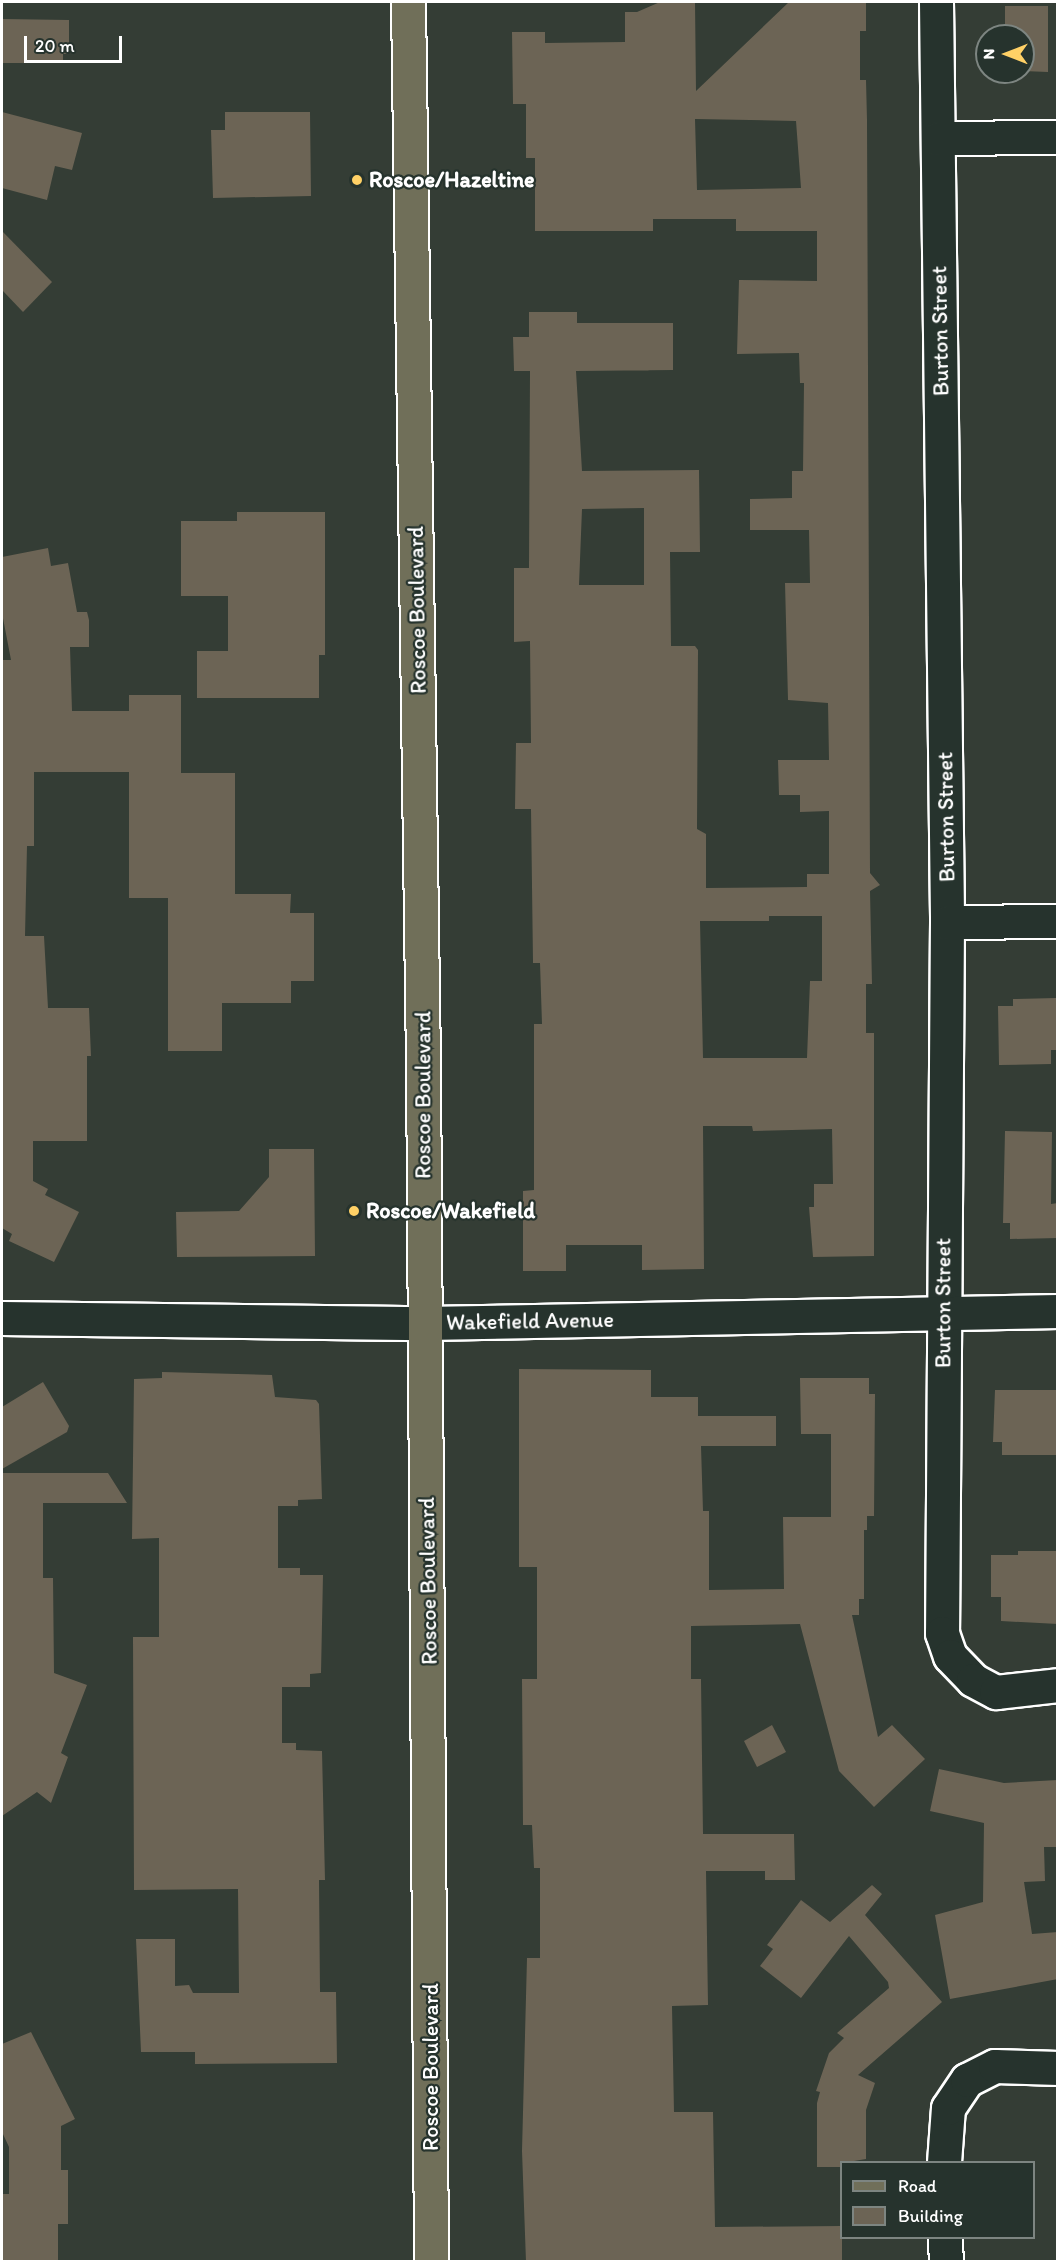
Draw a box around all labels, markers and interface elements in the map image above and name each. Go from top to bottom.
scale bar [27,24,124,62]
north arrow [975,24,1035,84]
text: 20 m [35,35,75,57]
text: N [979,49,998,59]
place label: Roscoe/Hazeltine [369,167,535,193]
marker: Roscoe/Hazeltine [350,173,364,187]
street label: Burton Street [926,266,954,396]
street label: Roscoe Boulevard [402,526,432,694]
street label: Burton Street [932,752,960,882]
street label: Roscoe Boulevard [410,1011,436,1179]
place label: Roscoe/Wakefield [366,1198,535,1224]
marker: Roscoe/Wakefield [347,1204,361,1218]
street label: Burton Street [930,1238,956,1368]
street label: Wakefield Avenue [446,1306,614,1336]
street label: Roscoe Boulevard [413,1497,443,1665]
street label: Roscoe Boulevard [418,1983,444,2151]
legend [840,2161,1035,2239]
text: Road [898,2175,937,2197]
text: Building [898,2205,963,2227]

